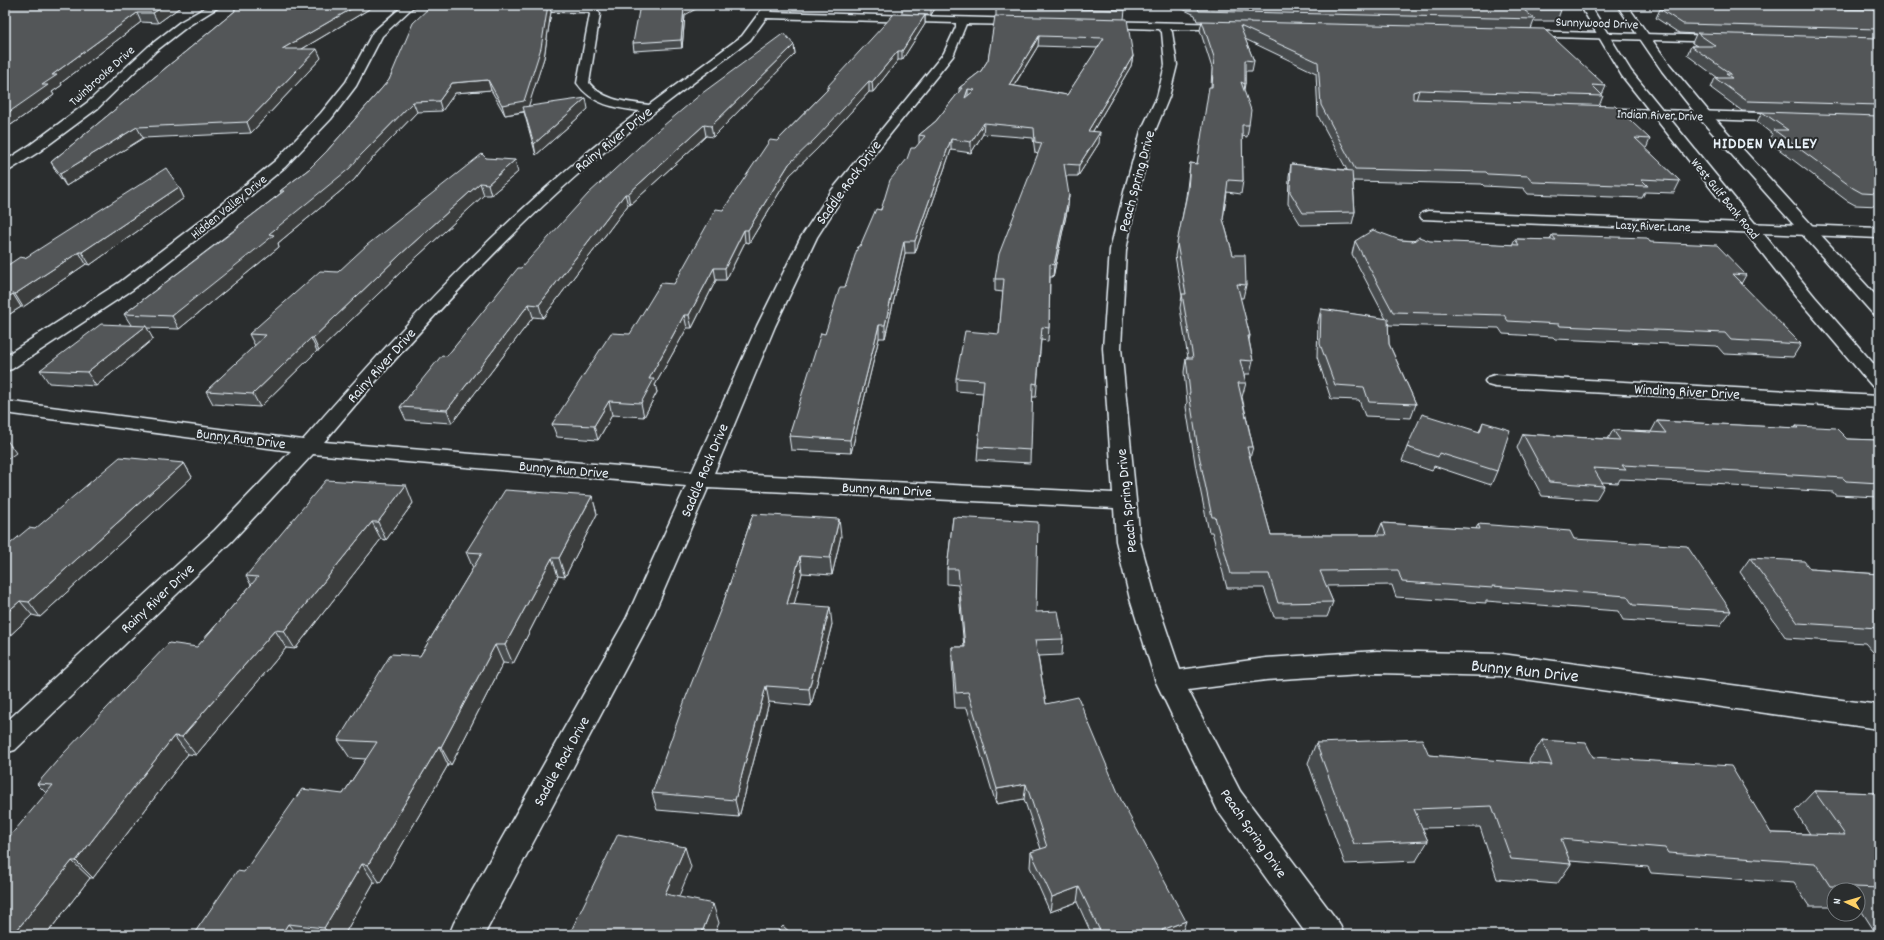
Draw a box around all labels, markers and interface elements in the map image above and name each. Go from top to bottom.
street label: Sunnywood Drive [1555,14,1639,35]
street label: Twinbrooke Drive [65,42,140,112]
street label: Rainy River Drive [571,102,658,179]
street label: Indian River Drive [1616,105,1704,128]
street label: Peach Spring Drive [1114,128,1162,235]
district label: HIDDEN VALLEY [1713,133,1817,156]
street label: Saddle Rock Drive [811,136,888,230]
street label: West Gulf Bank Road [1685,155,1763,244]
street label: Hidden Valley Drive [187,171,272,245]
street label: Lazy River Lane [1615,217,1691,238]
street label: Rainy River Drive [343,324,422,409]
street label: Winding River Drive [1633,379,1741,407]
street label: Saddle Rock Drive [676,420,736,521]
street label: Bunny Run Drive [195,424,287,456]
street label: Peach Spring Drive [1112,447,1144,554]
street label: Bunny Run Drive [518,456,610,486]
street label: Bunny Run Drive [841,478,933,504]
street label: Rainy River Drive [116,559,201,640]
street label: Bunny Run Drive [1470,654,1580,691]
street label: Saddle Rock Drive [529,713,597,811]
street label: Peach Spring Drive [1213,785,1292,884]
north arrow [1826,882,1866,922]
text: N [1830,897,1846,905]

